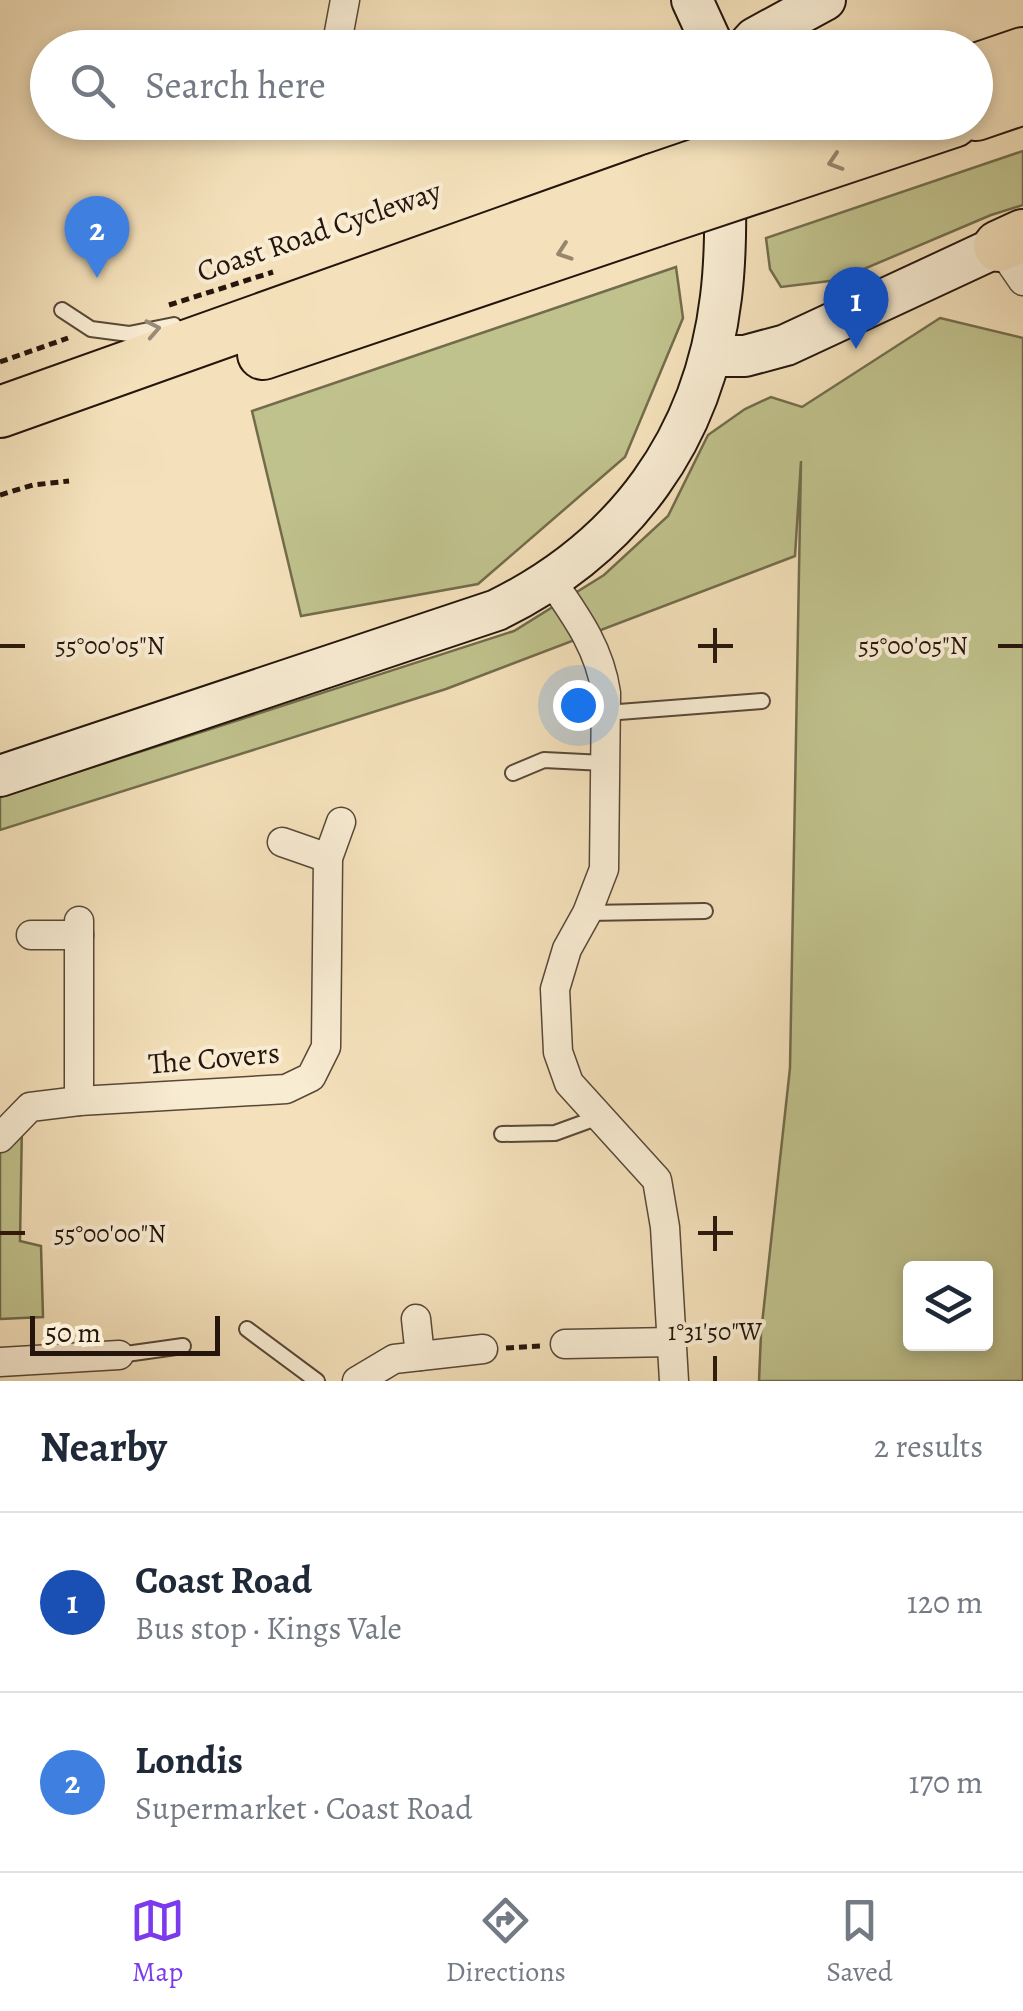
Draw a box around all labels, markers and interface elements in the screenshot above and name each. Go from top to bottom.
search box [30,30,993,140]
icon: search [65,58,120,113]
text: Search here [145,59,326,111]
one-way arrow [827,150,844,170]
street label: Coast Road Cycleway [192,170,447,292]
pin: 2 [64,196,130,278]
one-way arrow [556,240,574,261]
pin: 1 [824,266,888,349]
one-way arrow [145,319,161,340]
text: 55°00'05"N [55,629,165,663]
text: 55°00'05"N [858,629,968,663]
your location [553,680,604,731]
street label: The Covers [147,1032,281,1084]
text: 55°00'00"N [54,1217,166,1251]
map controls [903,1261,993,1351]
button: layers [903,1261,993,1351]
scale bar [30,1311,220,1356]
text: 50 m [45,1314,101,1352]
text: 1°31'50"W [668,1315,763,1349]
text: Nearby [40,1418,167,1475]
text: 2 results [874,1424,983,1468]
text: Coast Road [135,1554,312,1606]
text: 1 [67,1580,78,1624]
text: 120 m [907,1580,983,1624]
text: Bus stop · Kings Vale [135,1606,402,1650]
text: Londis [135,1734,243,1786]
text: 2 [65,1760,80,1804]
text: 170 m [909,1760,983,1804]
text: Supermarket · Coast Road [135,1786,472,1830]
tab: Map [130,1893,185,1991]
tab: Directions [446,1893,566,1991]
tab: Saved [826,1893,893,1991]

